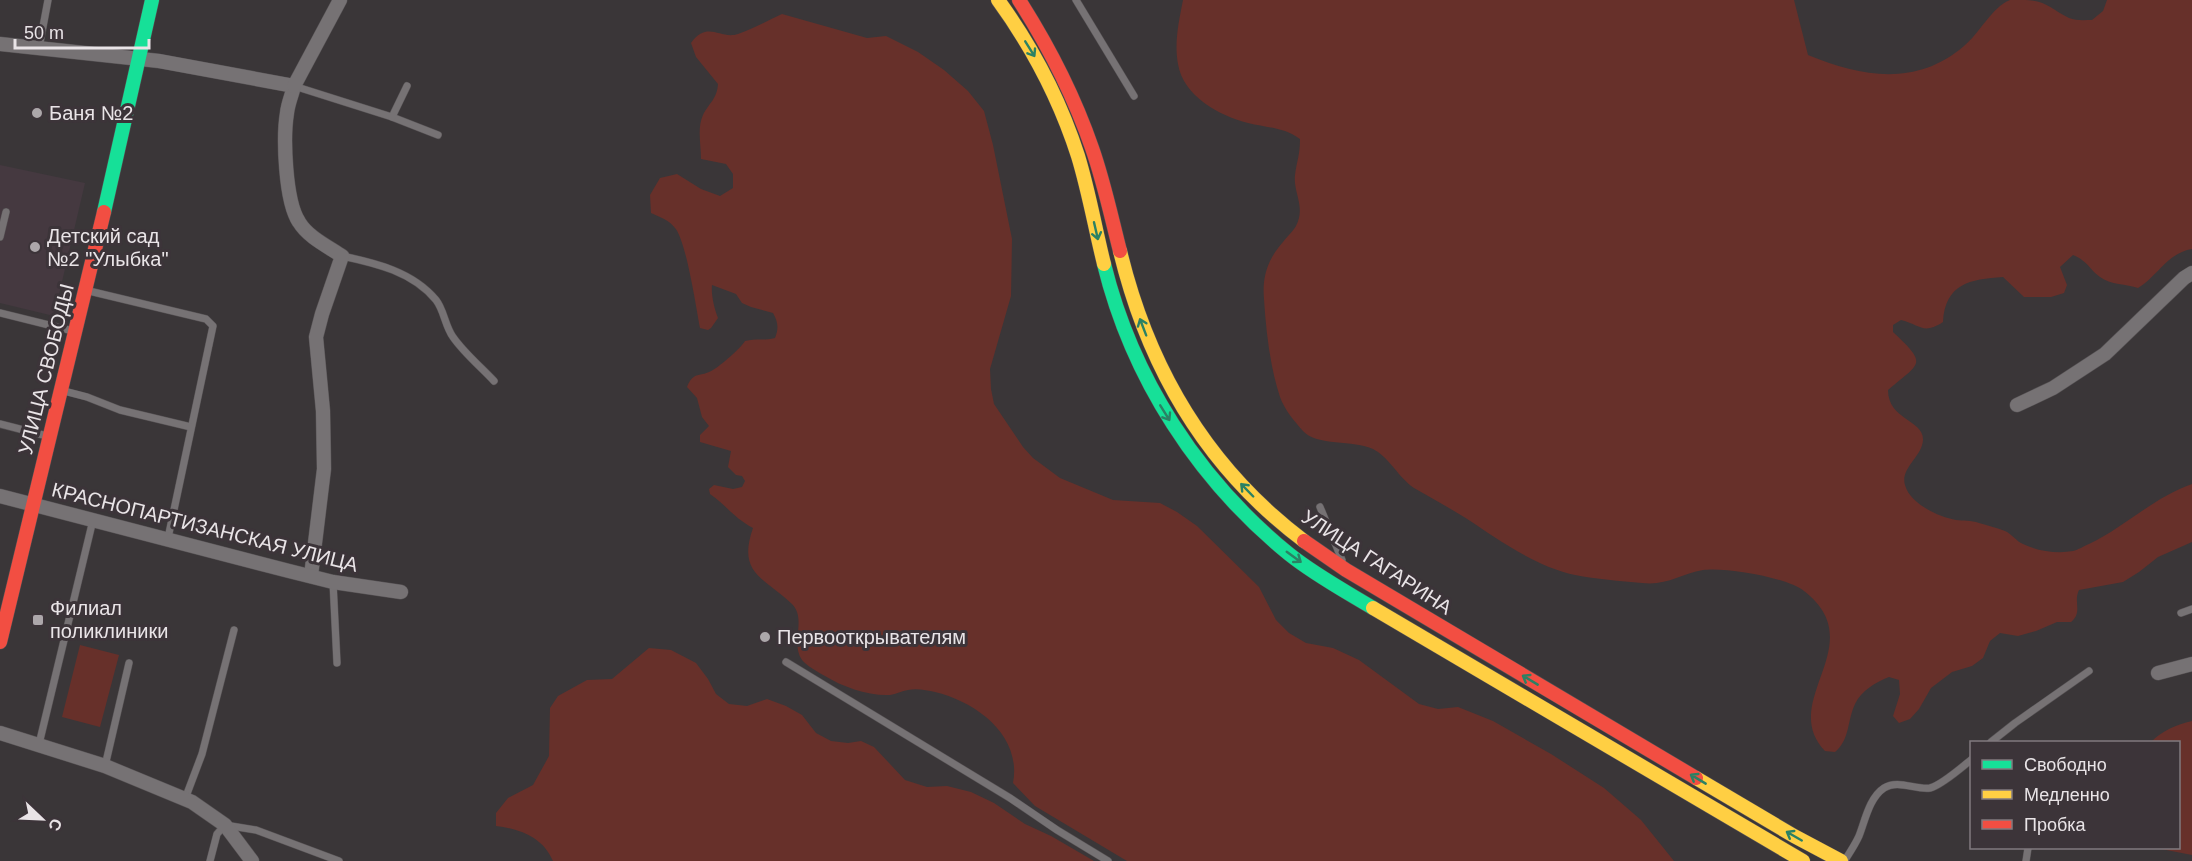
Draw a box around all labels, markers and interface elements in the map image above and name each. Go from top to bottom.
scale bar [15,12,148,50]
text: 50 m [24,23,64,43]
one-way arrow [1024,40,1036,57]
place label: Баня №2 [49,102,133,124]
marker: Баня №2 [30,106,44,120]
one-way arrow [1091,221,1102,240]
place label: Детский сад №2 "Улыбка" [47,225,169,270]
marker: Детский сад №2 "Улыбка" [28,240,42,254]
street label: УЛИЦА СВОБОДЫ [14,281,78,457]
one-way arrow [1136,318,1147,337]
one-way arrow [1158,404,1171,421]
street label: КРАСНОПАРТИЗАНСКАЯ УЛИЦА [50,478,361,576]
one-way arrow [1240,482,1255,497]
street label: УЛИЦА ГАГАРИНА [1298,505,1457,619]
one-way arrow [1285,551,1301,563]
place label: Филиал поликлиники [50,597,168,642]
marker: Филиал поликлиники [31,613,45,627]
place label: Первооткрывателям [777,626,966,648]
marker: Первооткрывателям [758,630,772,644]
one-way arrow [1522,674,1539,686]
legend [1970,741,2180,849]
text: Свободно [2024,755,2107,775]
one-way arrow [1690,773,1707,785]
text: Медленно [2024,785,2110,805]
north arrow [12,789,72,849]
text: Пробка [2024,815,2087,835]
text: С [45,816,65,834]
one-way arrow [1786,829,1803,841]

